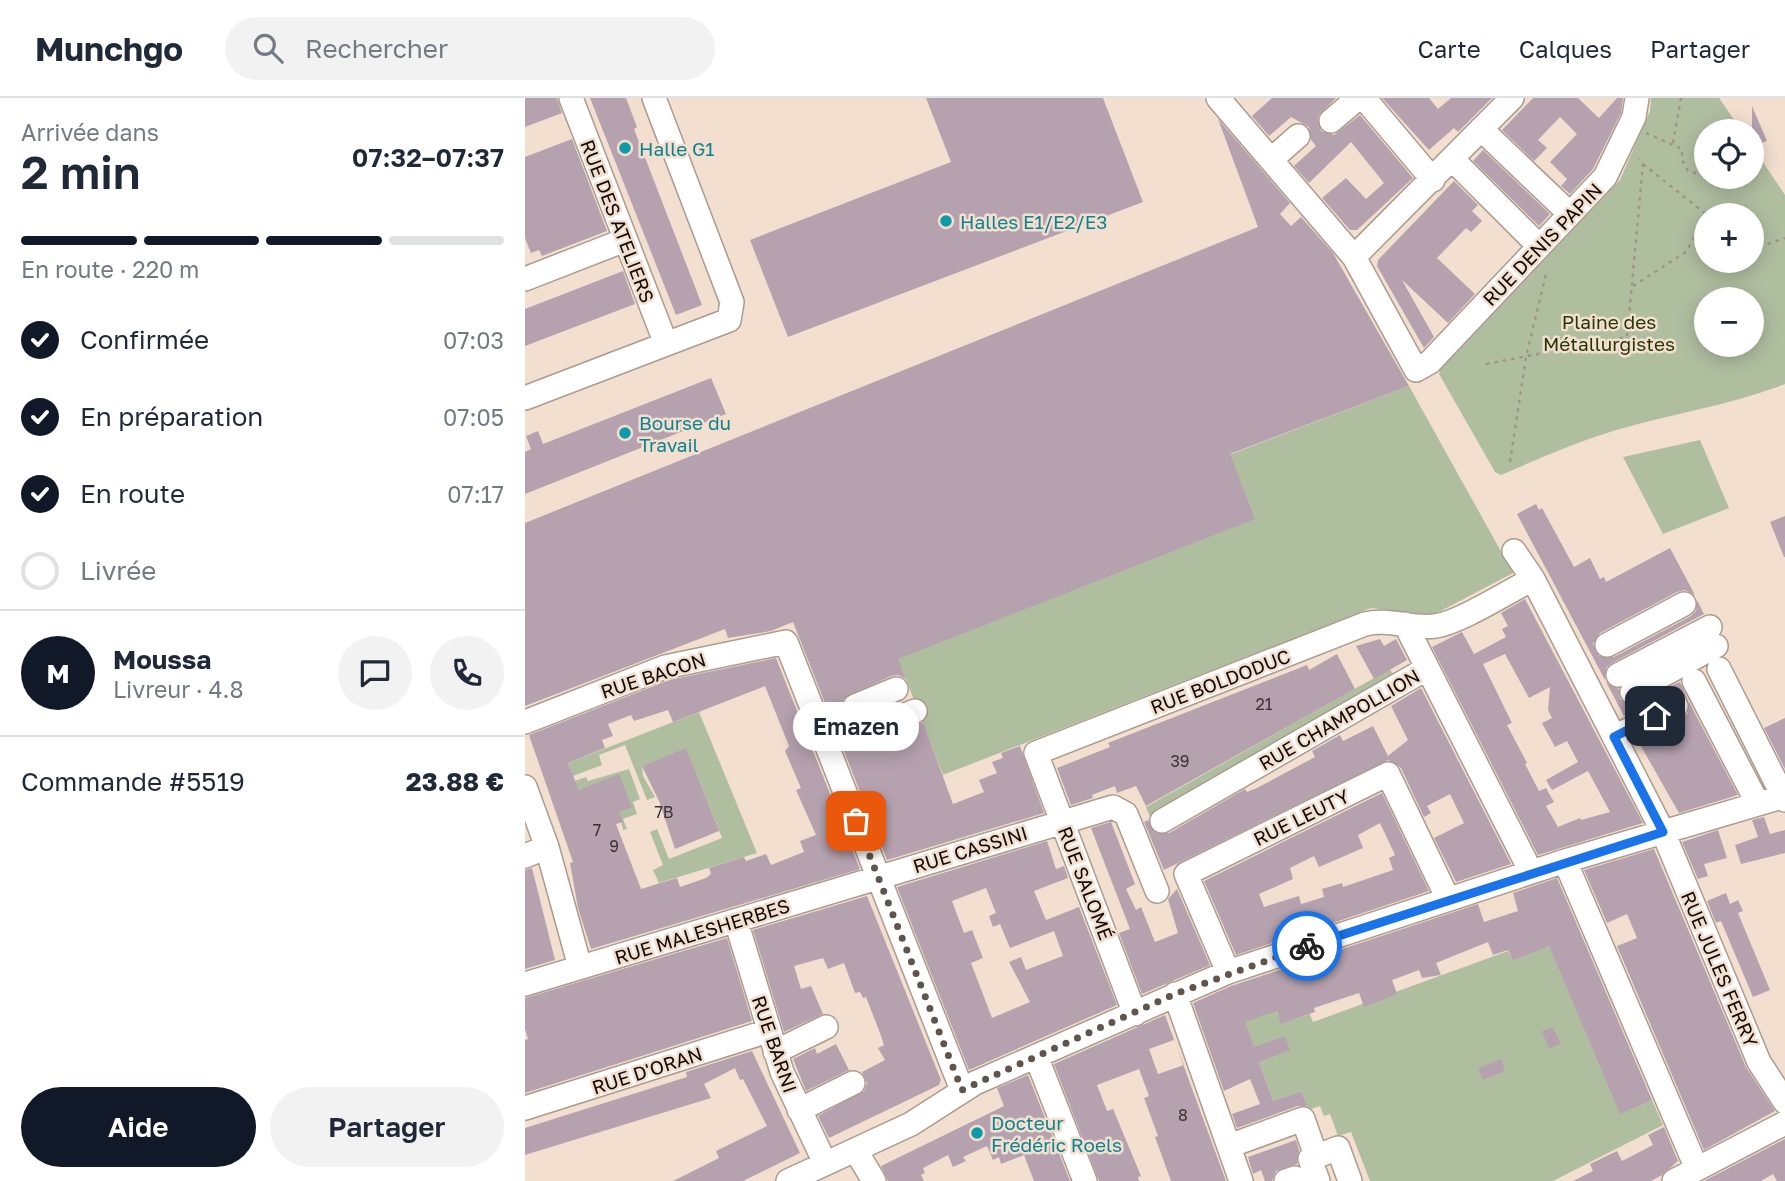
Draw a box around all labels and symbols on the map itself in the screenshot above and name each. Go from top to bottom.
street label: RUE DES ATELIERS [576,136,660,306]
place label: Halle G1 [639,137,715,160]
marker: Halle G1 [617,140,633,156]
street label: RUE DENIS PAPIN [1478,178,1606,310]
place label: Halles E1/E2/E3 [960,210,1107,233]
marker: Halles E1/E2/E3 [938,213,954,229]
park label: Plaine des Métallurgistes [1543,310,1675,355]
place label: Bourse du Travail [639,411,731,456]
marker: Bourse du Travail [617,425,633,441]
street label: RUE BOLDODUC [1147,644,1293,718]
street label: RUE BACON [598,647,708,703]
street label: RUE CHAMPOLLION [1254,664,1424,774]
pin [1625,686,1685,746]
house number: 21 [1255,694,1273,714]
callout: Emazen [793,702,919,751]
house number: 39 [1170,751,1190,771]
street label: RUE LEUTY [1249,784,1353,850]
pin [826,791,886,851]
house number: 7B [654,802,674,822]
house number: 7 [593,820,601,840]
street label: RUE CASSINI [910,821,1030,877]
street label: RUE SALOMÉ [1054,823,1118,943]
house number: 9 [609,836,619,856]
street label: RUE JULES FERRY [1677,888,1763,1050]
street label: RUE MALESHERBES [612,893,792,969]
courier [1272,911,1342,981]
street label: RUE BARNI [748,992,802,1096]
street label: RUE D'ORAN [589,1041,705,1099]
house number: 8 [1178,1105,1188,1125]
place label: Docteur Frédéric Roels [991,1111,1122,1156]
marker: Docteur Frédéric Roels [969,1125,985,1141]

